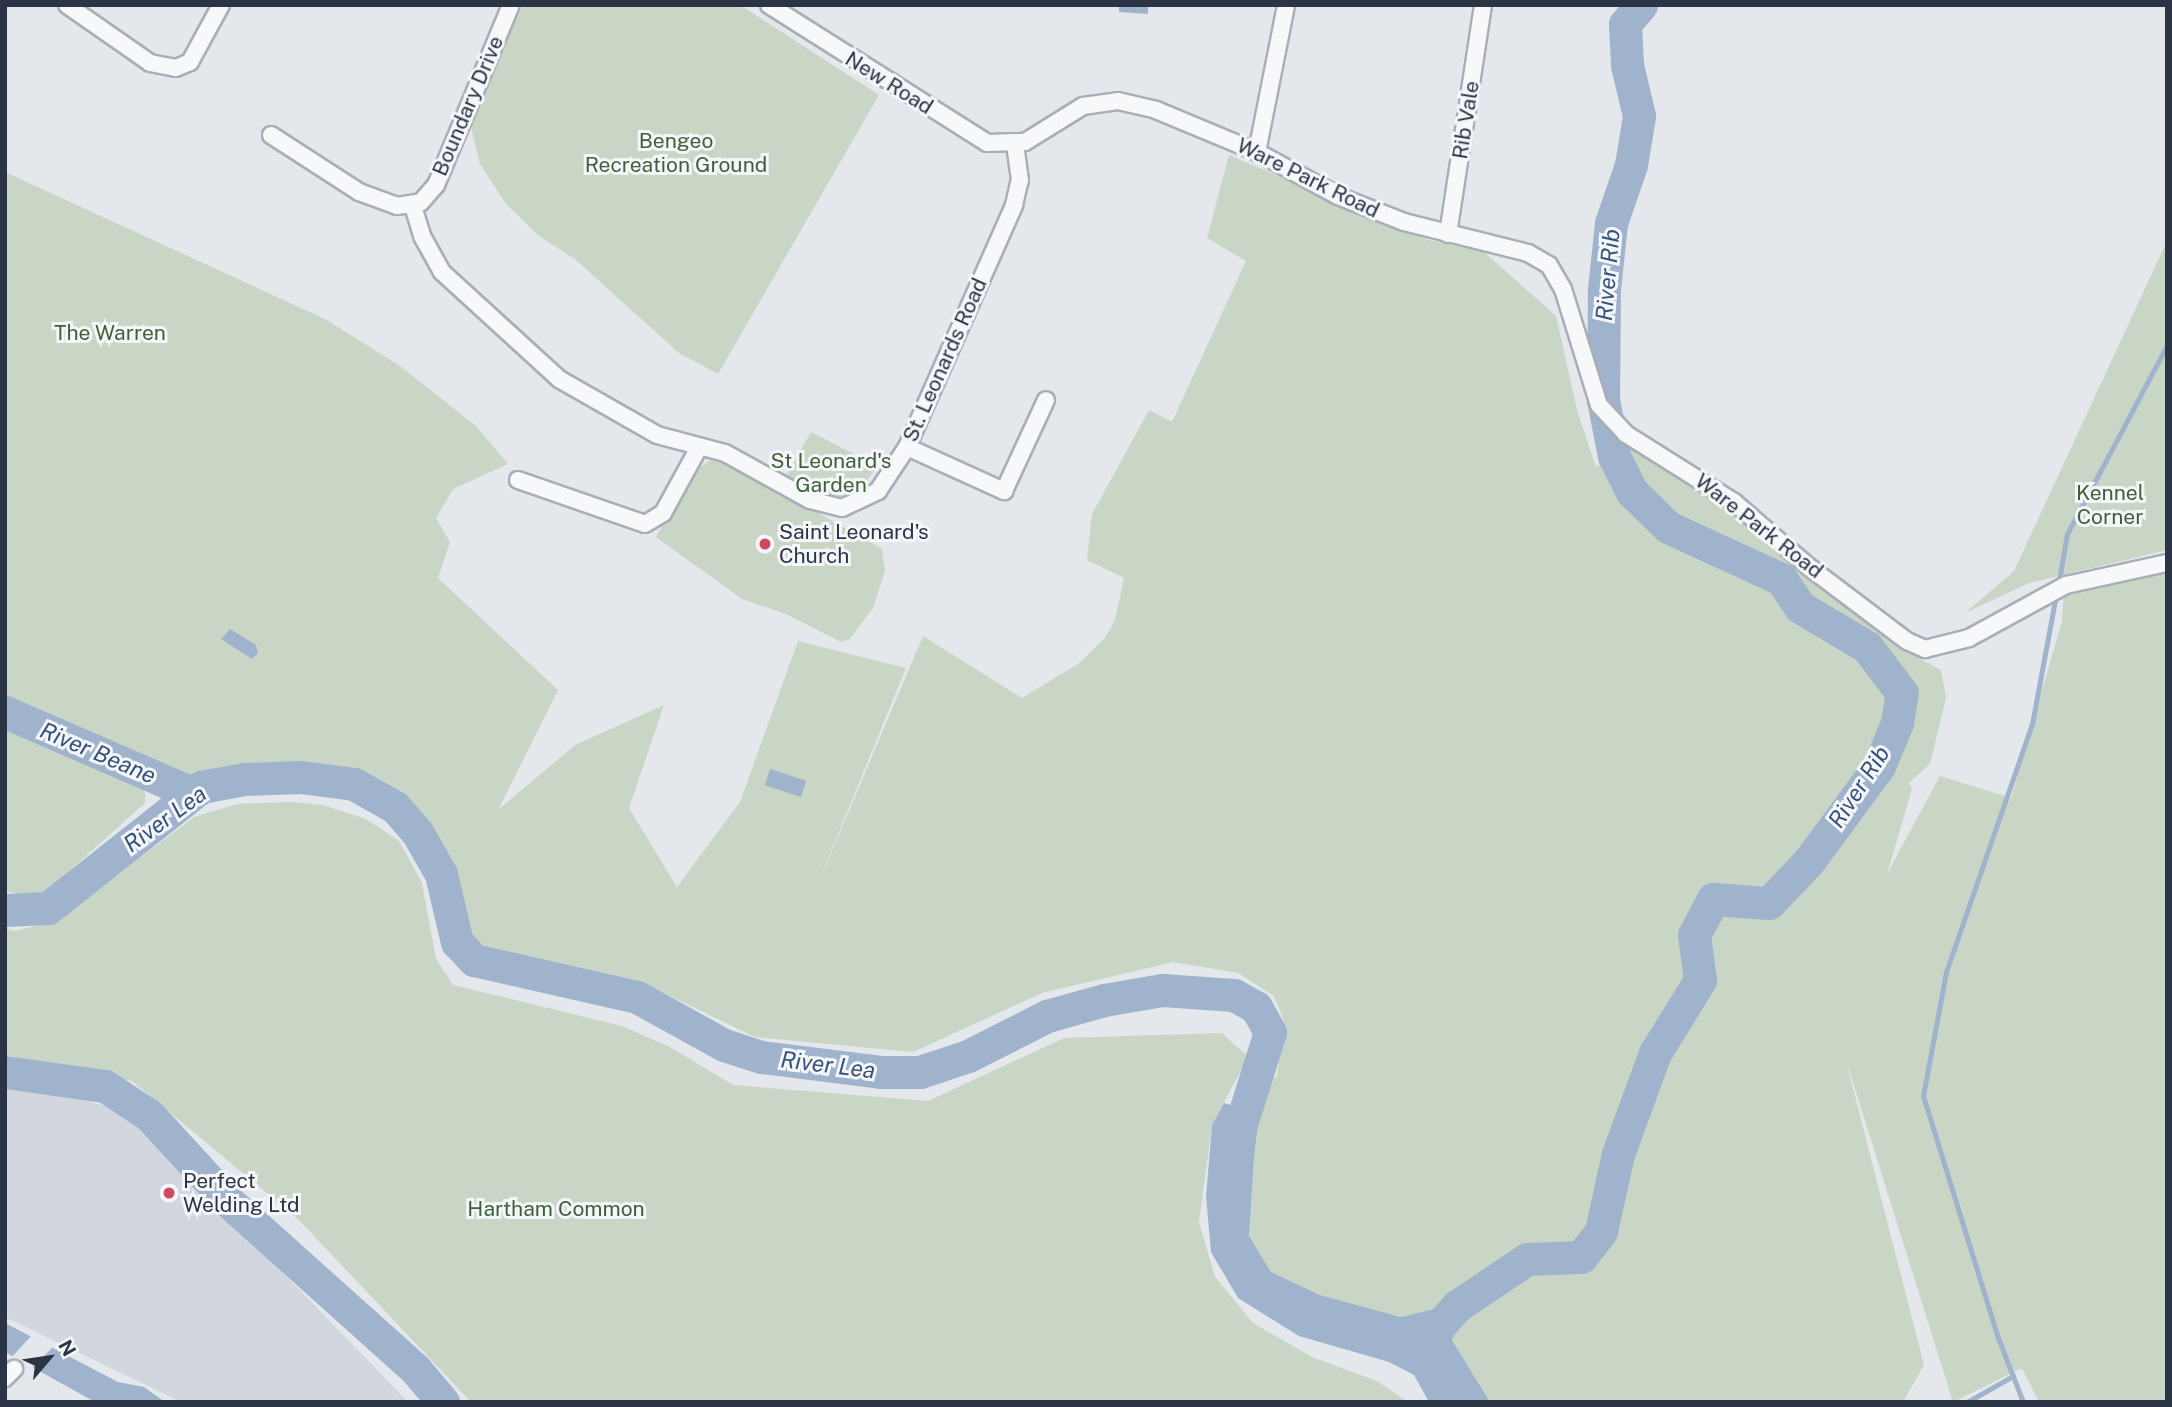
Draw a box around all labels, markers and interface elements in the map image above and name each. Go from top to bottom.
street label: Boundary Drive [427,32,509,180]
street label: New Road [840,46,938,120]
street label: Rib Vale [1447,79,1485,161]
park label: Bengeo Recreation Ground [585,128,767,178]
street label: Ware Park Road [1233,133,1383,223]
water label: River Rib [1590,228,1626,322]
street label: St. Leonards Road [898,274,992,446]
park label: The Warren [54,320,166,346]
park label: St Leonard's Garden [771,448,891,498]
street label: Ware Park Road [1690,468,1828,584]
park label: Kennel Corner [2076,480,2144,530]
place label: Saint Leonard's Church [779,519,929,569]
marker: Saint Leonard's Church [757,536,773,552]
water label: River Beane [36,716,160,790]
water label: River Rib [1822,741,1896,833]
water label: River Lea [118,780,212,858]
water label: River Lea [779,1046,877,1084]
place label: Perfect Welding Ltd [183,1168,300,1218]
marker: Perfect Welding Ltd [161,1185,177,1201]
park label: Hartham Common [467,1196,645,1222]
north arrow [14,1323,84,1393]
text: N [54,1336,81,1360]

